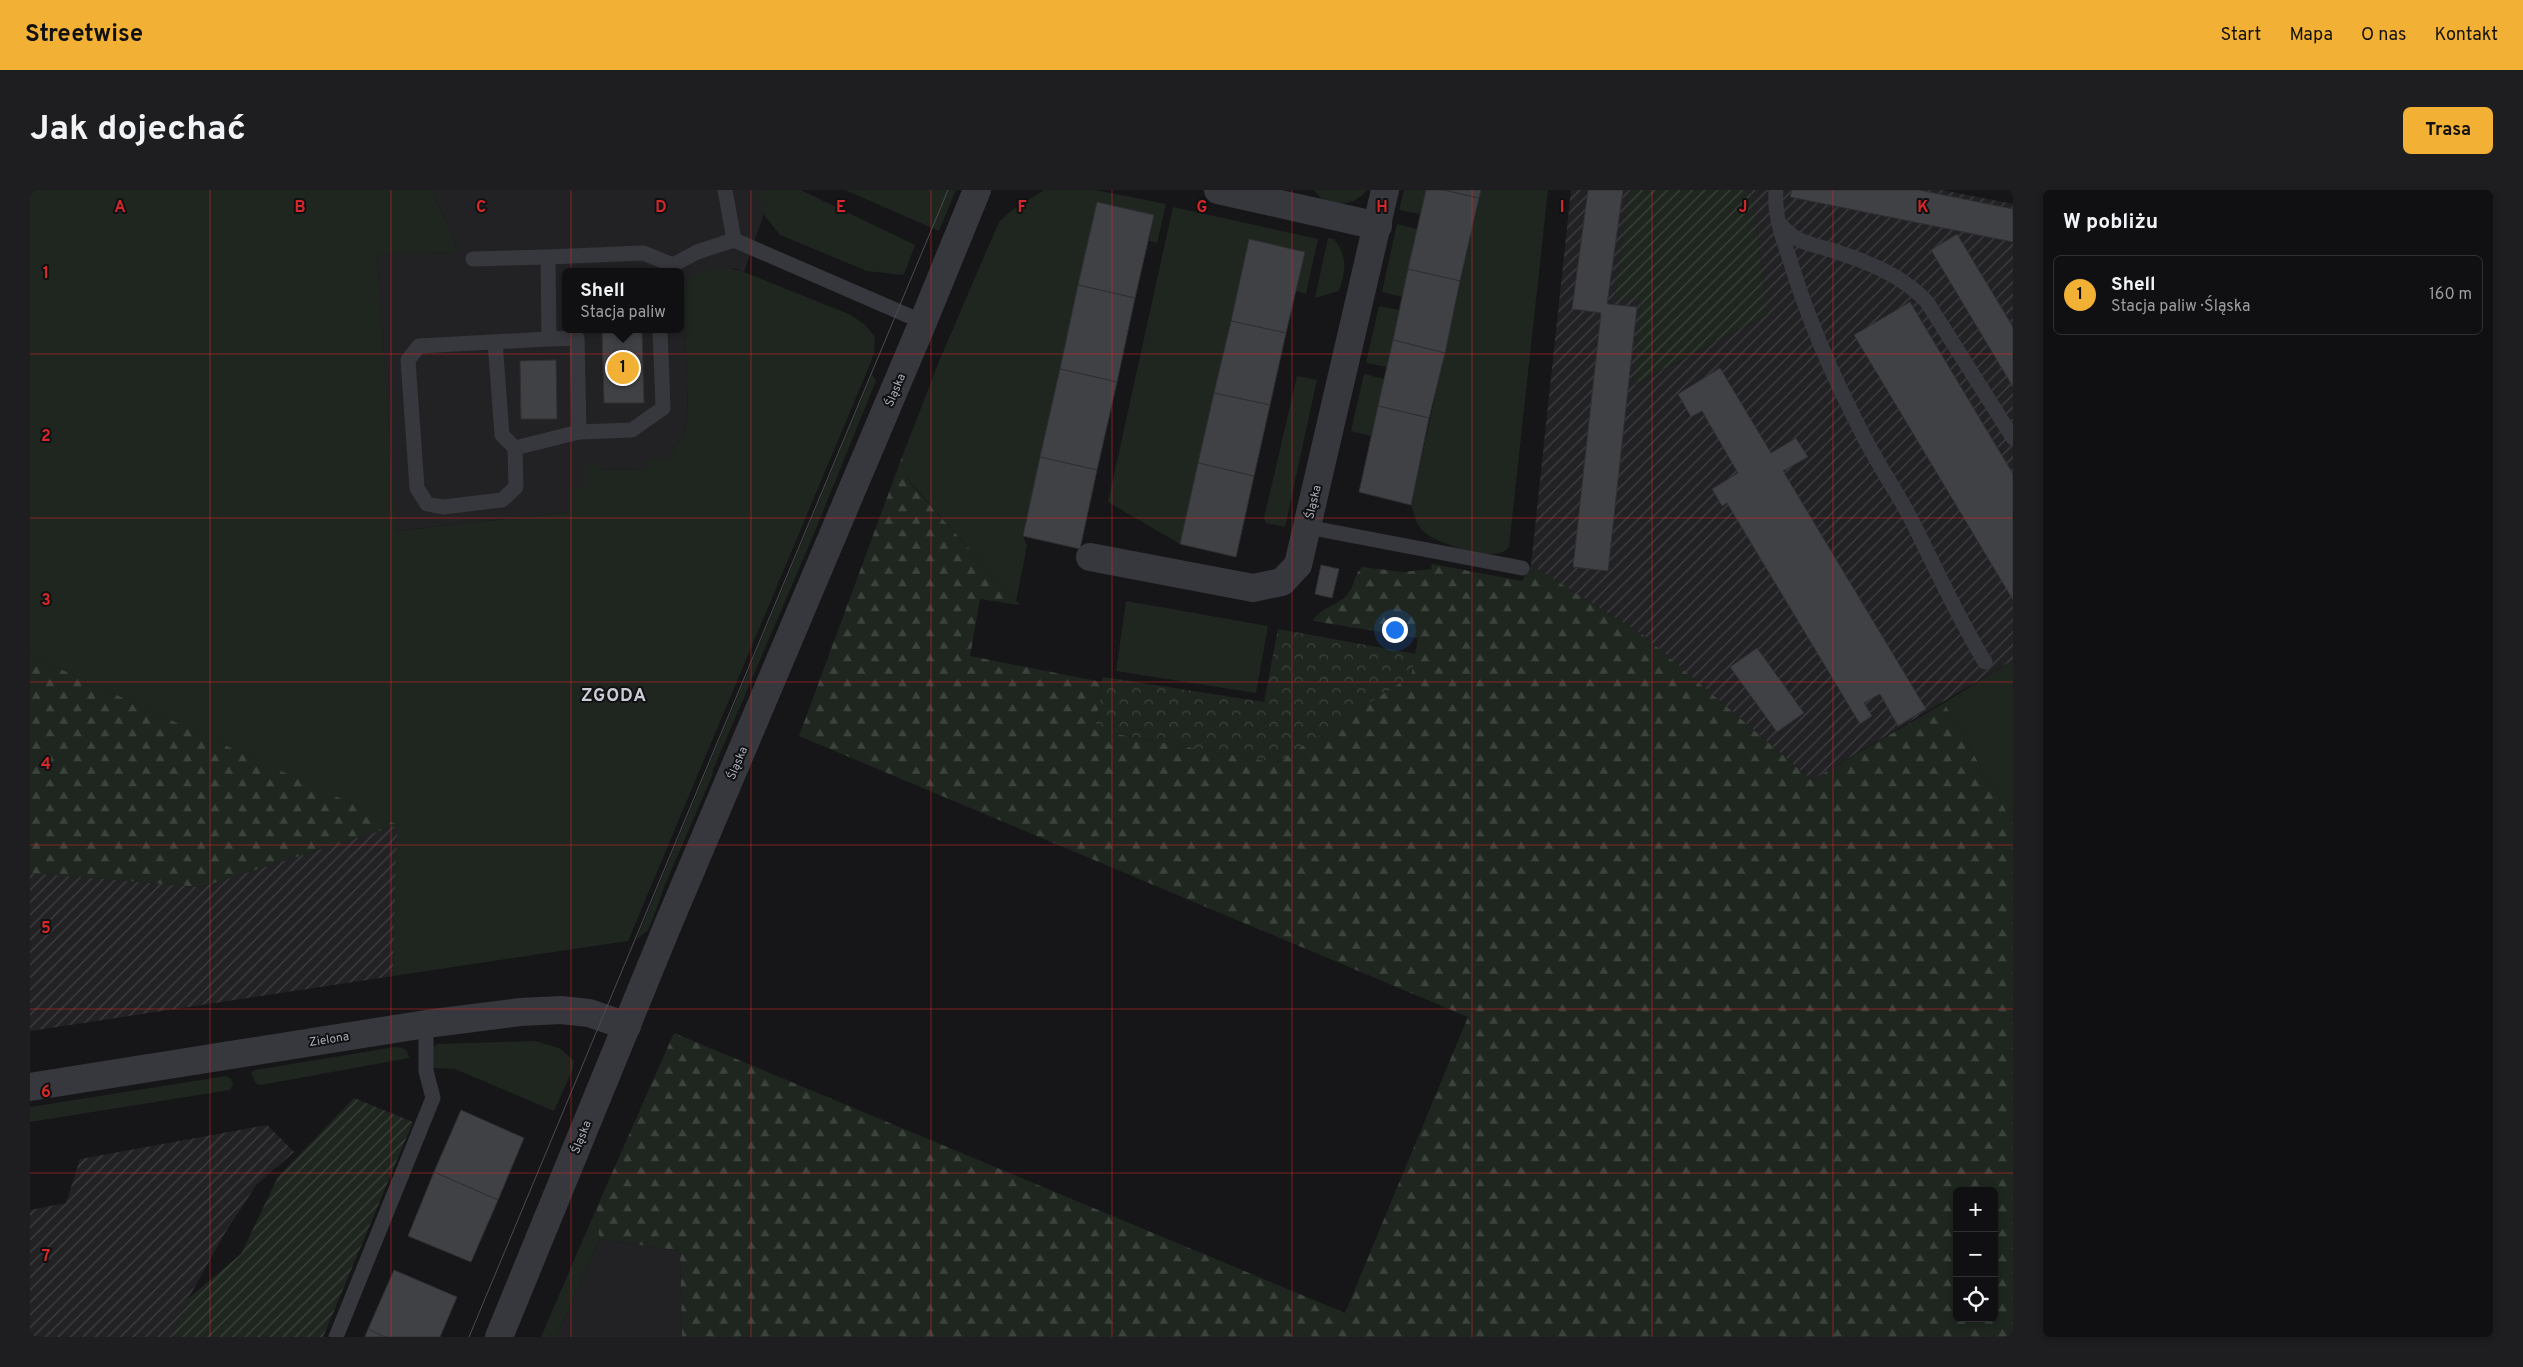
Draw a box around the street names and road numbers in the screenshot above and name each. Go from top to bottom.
street label: Śląska [882,371,910,409]
street label: Śląska [1302,484,1326,521]
street label: Śląska [724,744,752,782]
street label: Zielona [308,1029,350,1051]
street label: Śląska [568,1118,596,1156]

